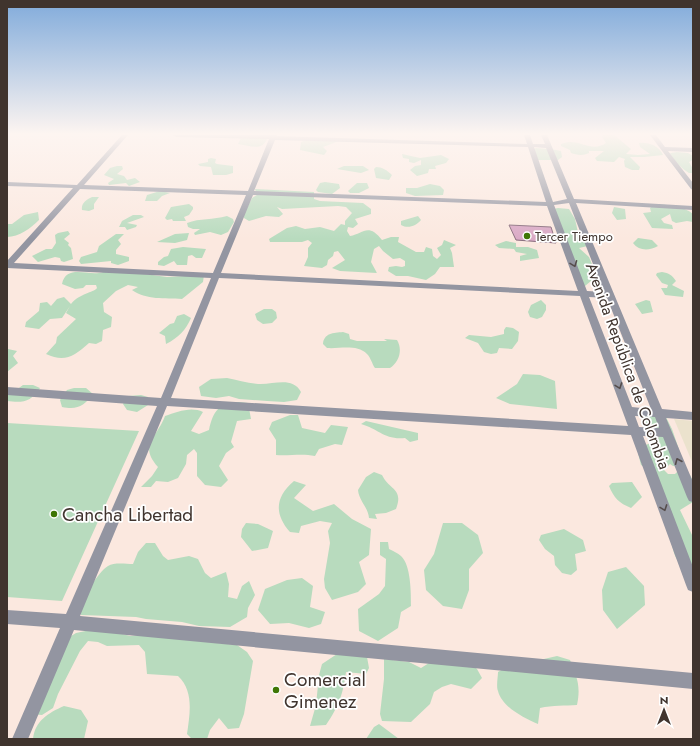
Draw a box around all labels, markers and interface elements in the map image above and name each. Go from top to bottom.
place label: Tercer Tiempo [535,227,613,246]
marker: Tercer Tiempo [522,231,532,241]
street label: Avenida República de Colombia [580,259,676,473]
one-way arrow [569,260,577,267]
one-way arrow [614,382,623,389]
one-way arrow [675,457,683,465]
place label: Cancha Libertad [62,501,193,528]
one-way arrow [660,504,668,511]
marker: Cancha Libertad [49,509,59,519]
place label: Comercial Gimenez [284,666,366,715]
marker: Comercial Gimenez [271,685,281,695]
north arrow [644,690,684,730]
text: N [660,692,668,708]

